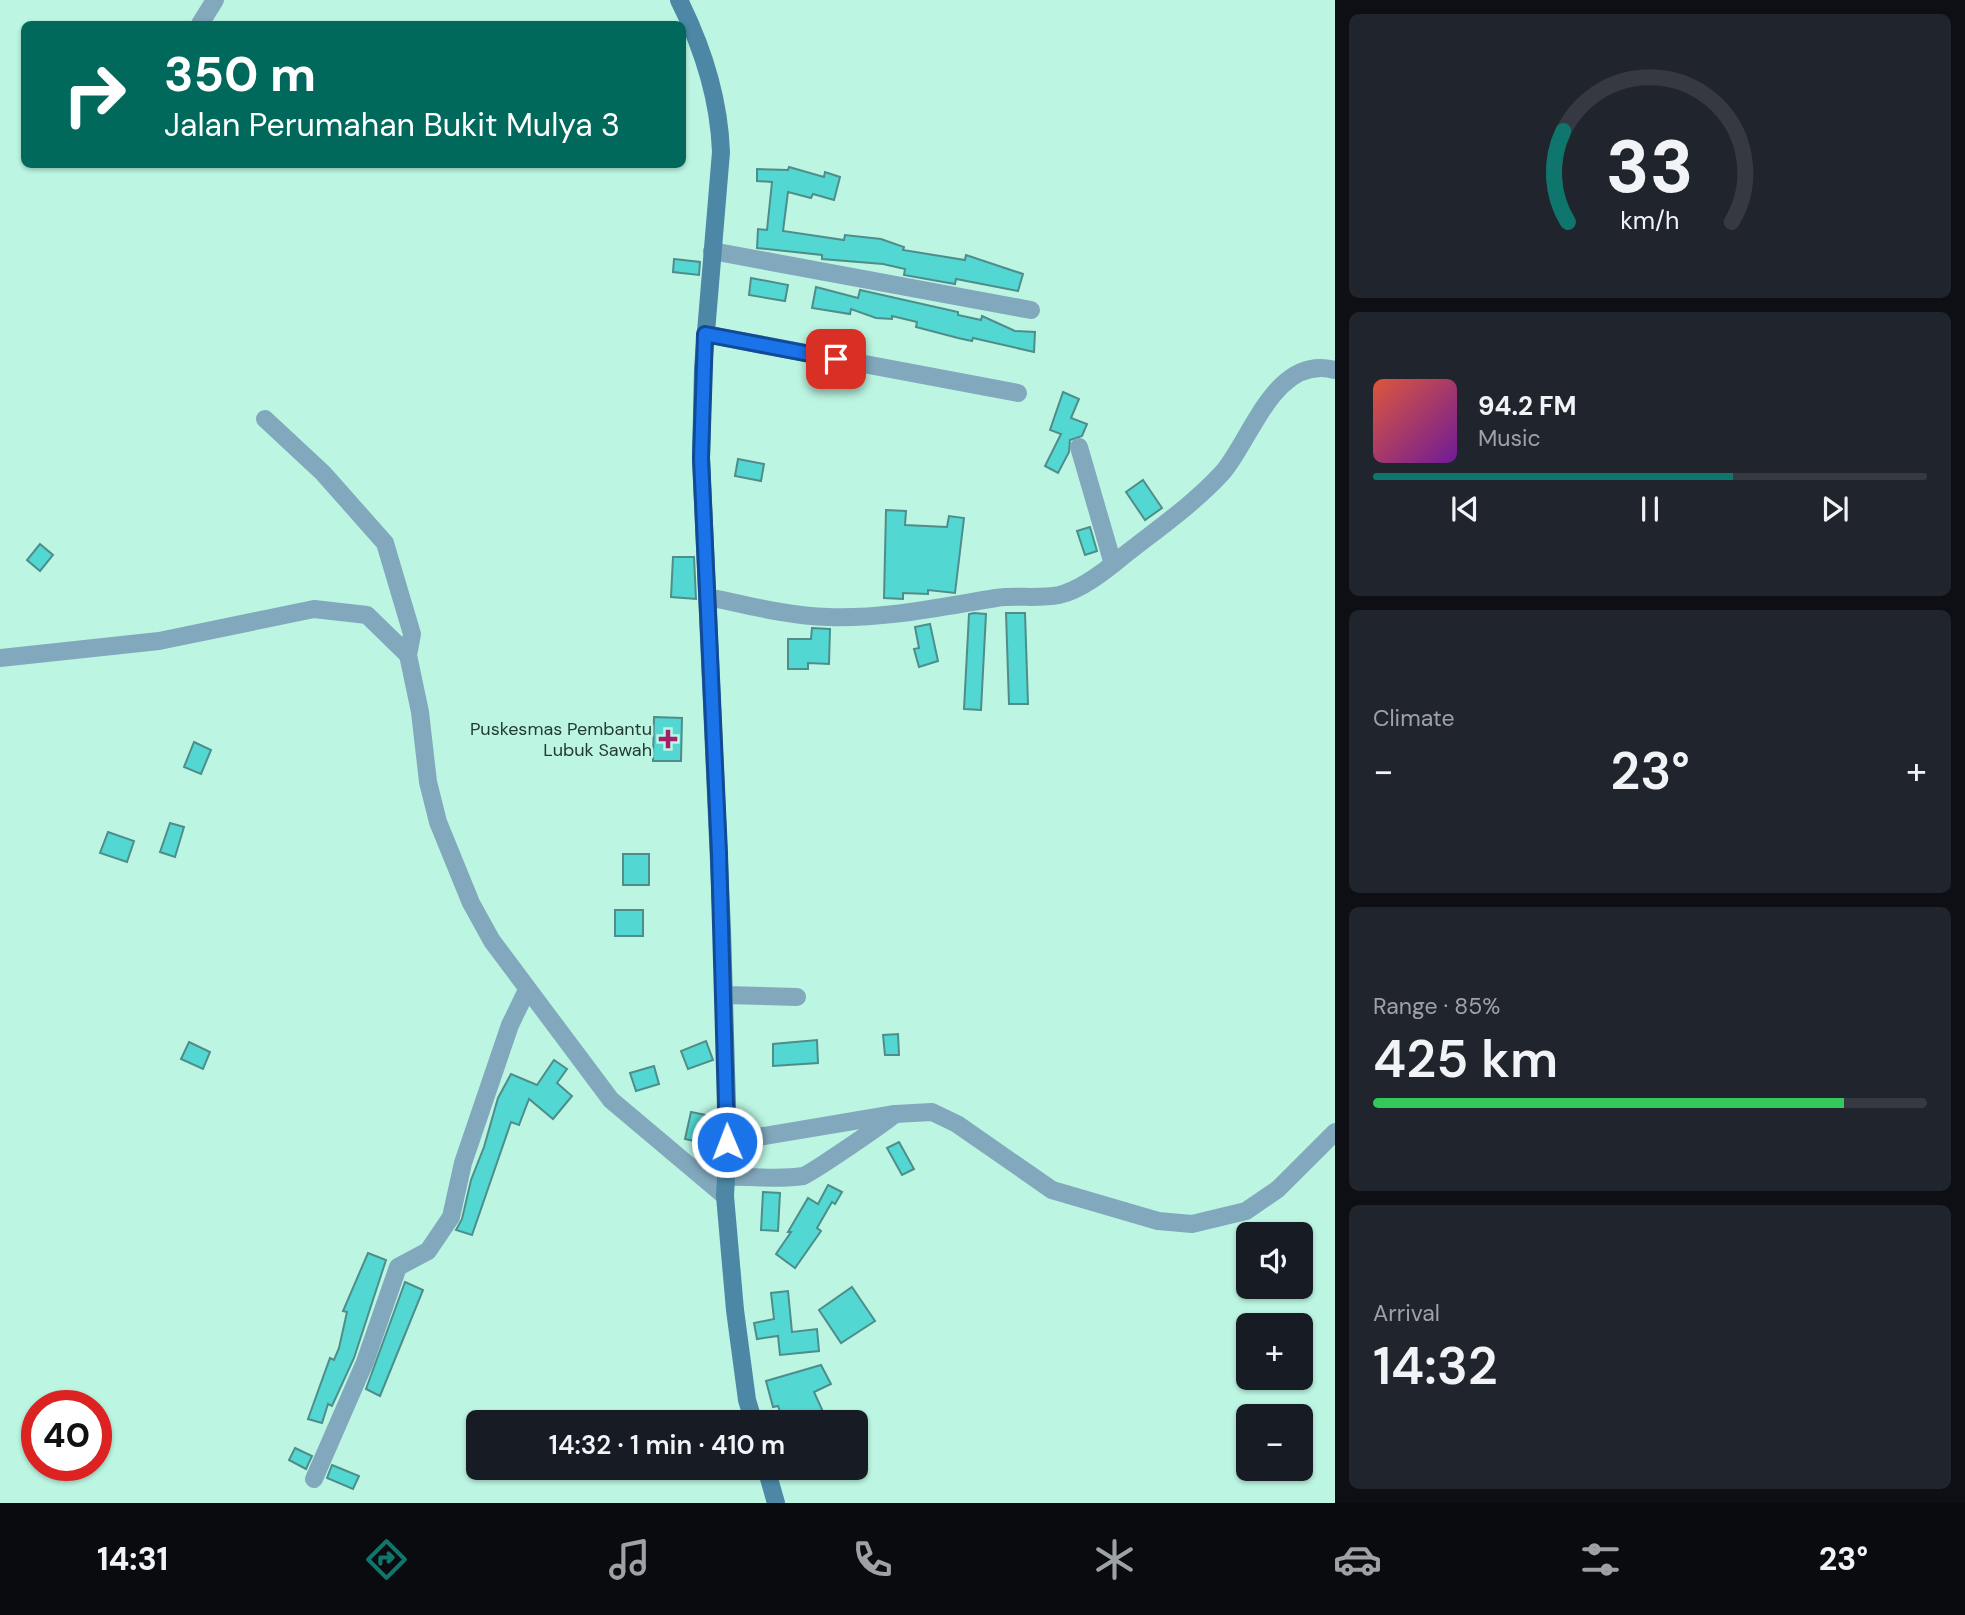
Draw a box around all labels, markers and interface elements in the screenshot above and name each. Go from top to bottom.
text: 350 m [164,42,316,106]
icon: right [49,49,140,140]
text: Jalan Perumahan Bukit Mulya 3 [164,104,620,146]
text: 33 [1606,120,1694,215]
text: km/h [1620,204,1680,237]
pin [806,329,866,389]
icon: arrive [817,340,855,378]
text: 94.2 FM [1478,389,1577,423]
text: Music [1478,423,1541,453]
icon: previous [1446,490,1484,528]
icon: pause [1631,490,1669,528]
icon: next [1816,490,1854,528]
text: Climate [1373,703,1455,733]
place label: Puskesmas Pembantu Lubuk Sawah [470,717,652,762]
marker: Puskesmas Pembantu Lubuk Sawah [658,729,678,749]
text: 23° [1610,737,1690,805]
text: − [1373,746,1394,796]
text: + [1906,746,1927,796]
text: Range · 85% [1373,991,1500,1021]
text: 425 km [1373,1025,1558,1093]
position arrow [690,1105,764,1179]
map controls [1236,1222,1313,1481]
button: sound [1236,1222,1313,1299]
text: Arrival [1373,1298,1440,1328]
button: + [1236,1313,1313,1390]
text: 14:32 [1373,1332,1498,1400]
speed limit sign: 40 [21,1390,112,1481]
button: − [1236,1404,1313,1481]
text: 14:32 · 1 min · 410 m [549,1428,785,1462]
icon: directions [362,1535,411,1584]
icon: music [605,1535,654,1584]
icon: phone [848,1535,897,1584]
icon: climate [1090,1535,1139,1584]
icon: car [1333,1535,1382,1584]
icon: filters [1576,1535,1625,1584]
text: 14:31 [97,1538,168,1580]
text: 23° [1819,1538,1868,1580]

